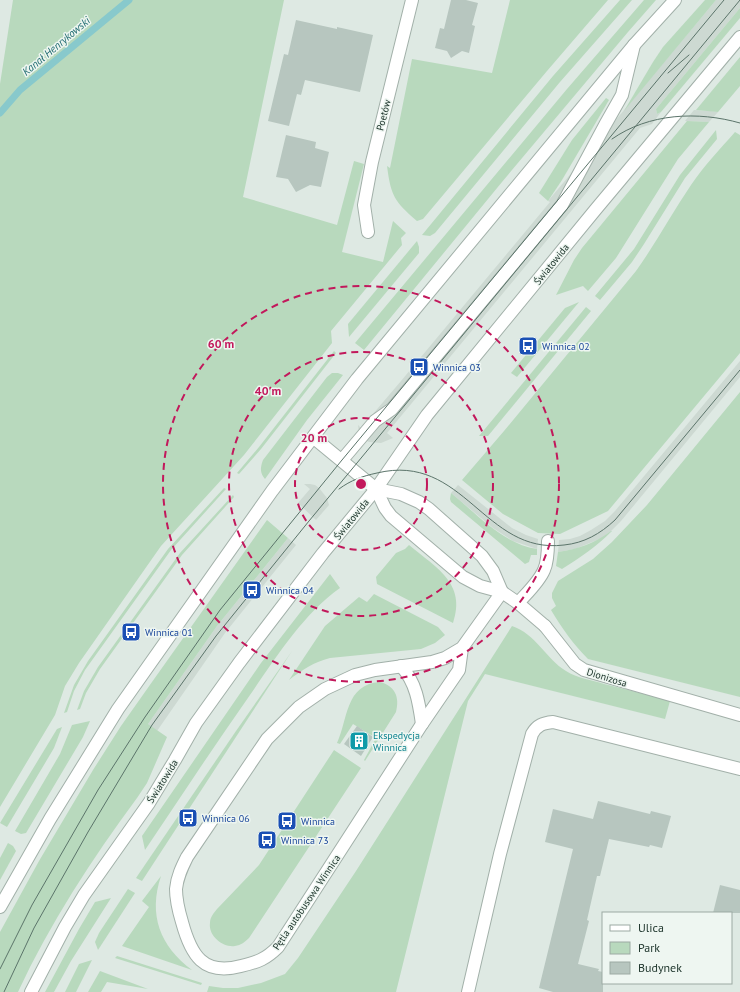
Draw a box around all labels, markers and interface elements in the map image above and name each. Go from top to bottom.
water label: Kanał Henrykowski [19,13,94,79]
street label: Poetów [373,98,394,132]
street label: Światowida [531,241,572,288]
bus stop icon: Winnica 02 [517,335,539,357]
text: 60 m [208,336,234,351]
place label: Winnica 02 [542,340,590,353]
bus stop icon: Winnica 03 [408,356,430,378]
place label: Winnica 03 [433,361,481,374]
text: 40 m [255,383,281,398]
text: 20 m [301,430,327,445]
centre of rings [354,477,368,491]
street label: Światowida [331,496,372,543]
bus stop icon: Winnica 04 [241,579,263,601]
place label: Winnica 04 [266,584,314,597]
bus stop icon: Winnica 01 [120,621,142,643]
place label: Winnica 01 [145,626,193,639]
street label: Dionizosa [585,665,629,690]
place label: Ekspedycja Winnica [373,729,420,754]
building icon: Ekspedycja Winnica [348,730,370,752]
street label: Światowida [144,757,181,806]
bus stop icon: Winnica 06 [177,807,199,829]
bus stop icon: Winnica [276,810,298,832]
place label: Winnica 06 [202,812,250,825]
place label: Winnica [301,815,335,828]
bus stop icon: Winnica 73 [256,829,278,851]
place label: Winnica 73 [281,834,329,847]
street label: Pętla autobusowa Winnica [270,852,343,952]
legend [602,912,732,984]
text: Ulica [638,920,664,935]
text: Park [638,940,660,955]
text: Budynek [638,960,682,975]

